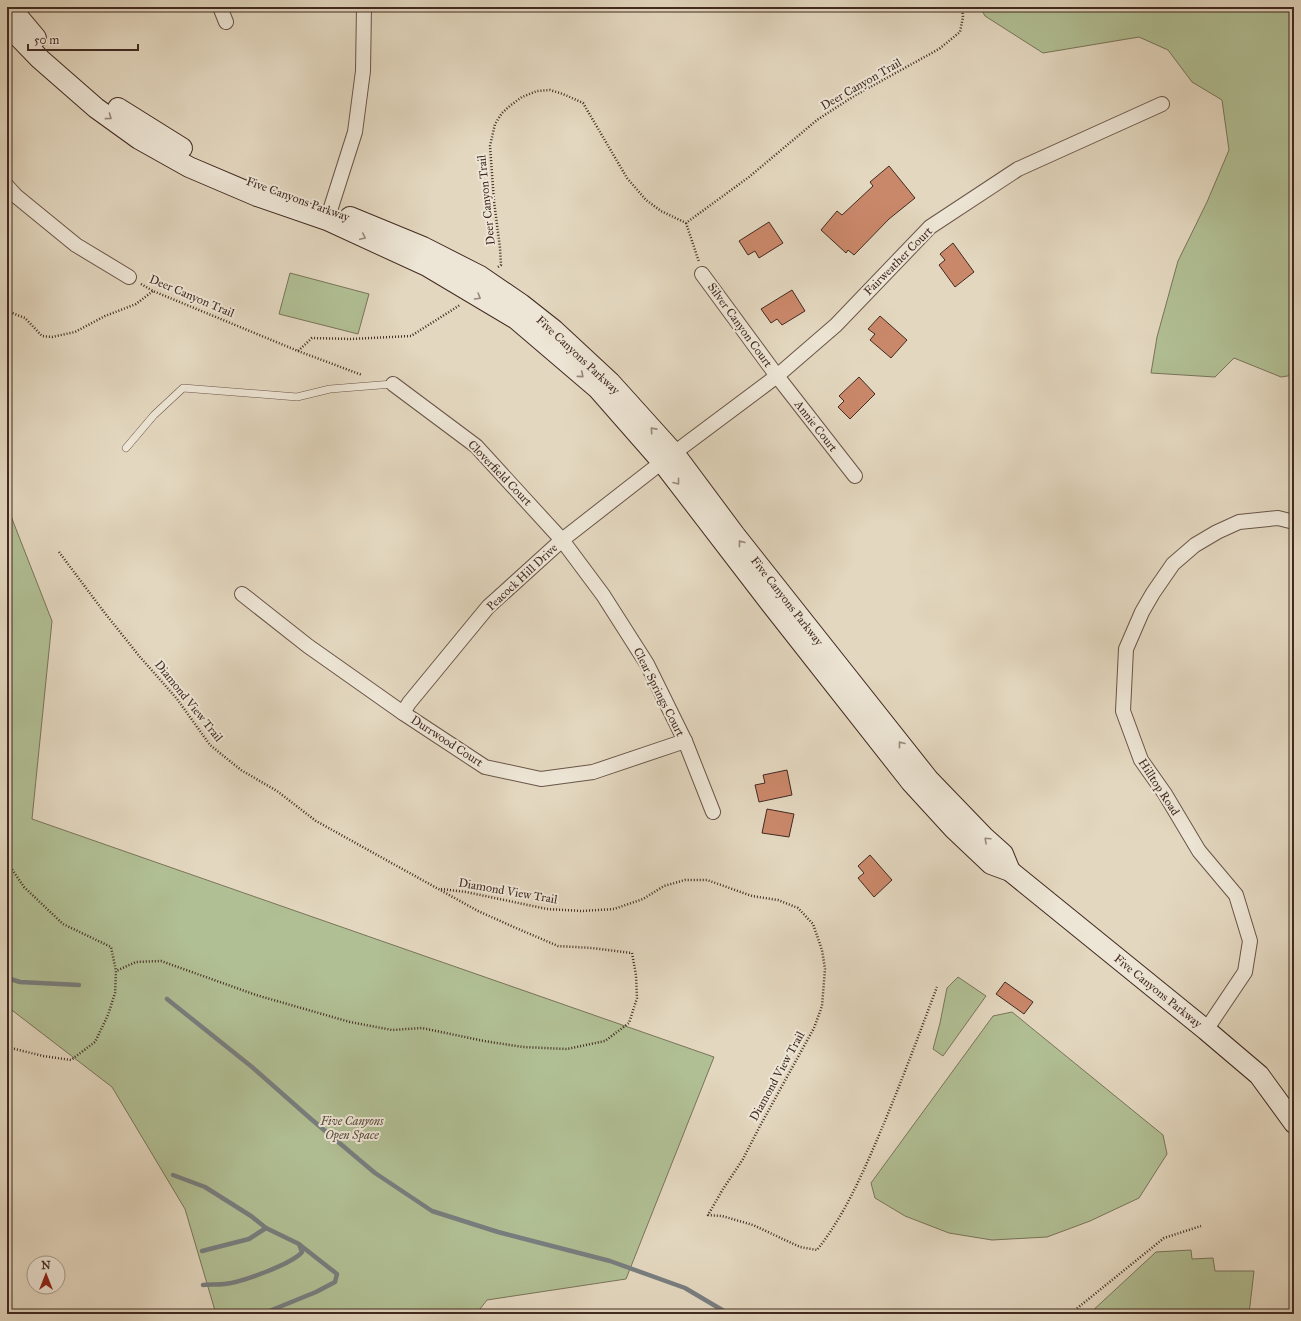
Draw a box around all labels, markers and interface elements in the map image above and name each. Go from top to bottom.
scale bar [28,26,138,52]
text: 50 m [34,33,59,47]
street label: Deer Canyon Trail [818,55,904,113]
one-way arrow [104,112,111,119]
street label: Deer Canyon Trail [474,153,498,246]
street label: Five Canyons Parkway [244,174,352,224]
street label: Fairweather Court [861,223,936,298]
one-way arrow [358,232,366,240]
street label: Deer Canyon Trail [147,272,237,320]
street label: Silver Canyon Court [705,280,776,370]
one-way arrow [474,292,481,299]
street label: Five Canyons Parkway [533,313,623,398]
one-way arrow [577,370,584,377]
street label: Annie Court [791,397,841,455]
one-way arrow [650,427,657,434]
street label: Cloverfield Court [465,437,535,509]
one-way arrow [672,478,680,485]
street label: Peacock Hill Drive [484,541,560,613]
one-way arrow [739,541,746,548]
street label: Five Canyons Parkway [748,554,826,649]
street label: Clear Springs Court [630,645,688,740]
street label: Diamond View Trail [152,658,226,745]
street label: Durrwood Court [408,713,486,770]
one-way arrow [898,741,905,748]
street label: Hilltop Road [1136,756,1182,818]
one-way arrow [984,837,992,845]
street label: Diamond View Trail [457,875,559,907]
street label: Five Canyons Parkway [1111,951,1205,1031]
street label: Diamond View Trail [747,1028,808,1123]
park label: Five Canyons Open Space [320,1114,384,1143]
north arrow [26,1255,66,1295]
text: N [41,1259,51,1272]

